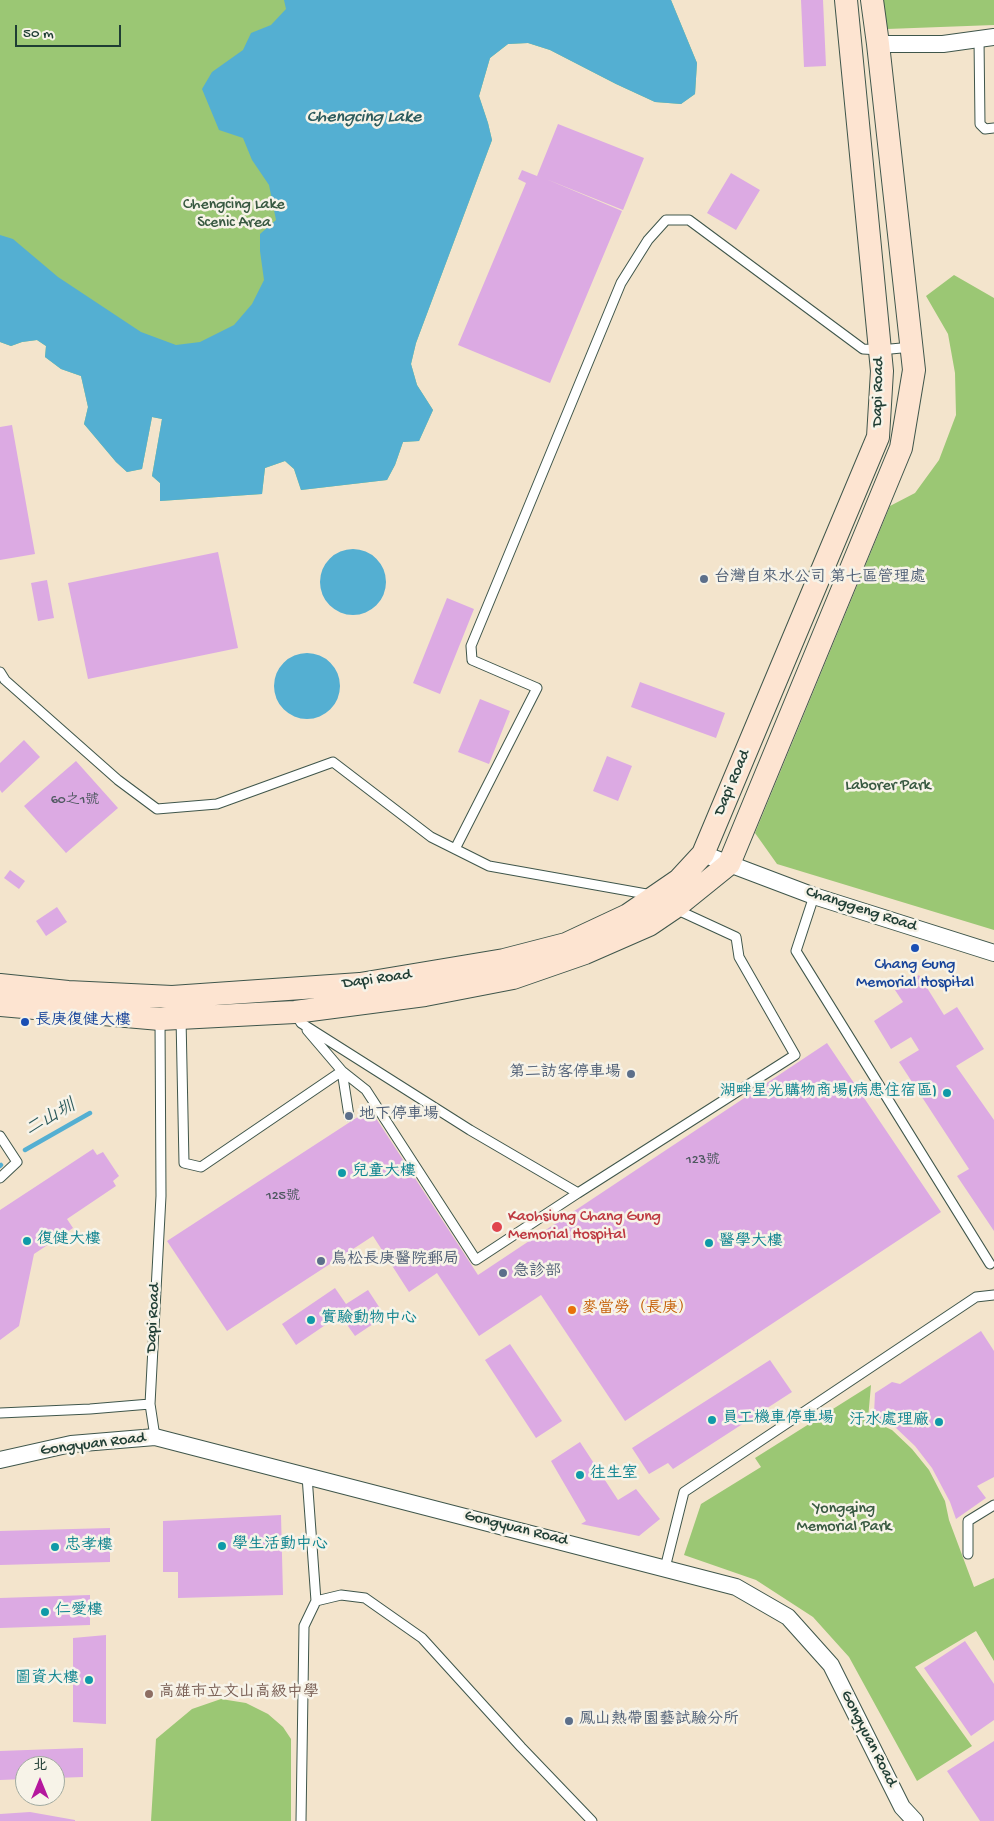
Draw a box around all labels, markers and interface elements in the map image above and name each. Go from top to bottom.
scale bar [18,15,124,47]
text: 50 m [23,25,54,43]
water label: Chengcing Lake [307,107,421,129]
park label: Chengcing Lake Scenic Area [183,196,285,234]
street label: Dapi Road [869,357,889,427]
place label: 台灣自來水公司 第七區管理處 [714,569,926,589]
marker: 台灣自來水公司 第七區管理處 [698,573,710,585]
street label: Dapi Road [711,747,755,819]
park label: Laborer Park [845,777,931,797]
house number: 60之1號 [51,793,99,809]
street label: Changgeng Road [803,883,919,937]
marker: Chang Gung Memorial Hospital [909,942,921,954]
place label: Chang Gung Memorial Hospital [856,956,974,994]
street label: Dapi Road [341,966,413,994]
place label: 長庚復健大樓 [35,1012,131,1032]
marker: 長庚復健大樓 [19,1016,31,1028]
place label: 第二訪客停車場 [509,1064,621,1084]
marker: 第二訪客停車場 [625,1068,637,1080]
place label: 湖畔星光購物商場(病患住宿區) [720,1083,937,1103]
marker: 湖畔星光購物商場(病患住宿區) [941,1087,953,1099]
water label: 二山圳 [22,1096,80,1142]
place label: 地下停車場 [359,1106,439,1126]
marker: 地下停車場 [343,1110,355,1122]
house number: 123號 [686,1153,720,1169]
place label: 兒童大樓 [352,1163,416,1183]
marker: 兒童大樓 [336,1167,348,1179]
house number: 125號 [266,1189,300,1205]
place label: Kaohsiung Chang Gung Memorial Hospital [508,1208,661,1246]
marker: Kaohsiung Chang Gung Memorial Hospital [490,1220,504,1234]
place label: 復健大樓 [37,1231,101,1251]
place label: 醫學大樓 [719,1233,783,1253]
marker: 復健大樓 [21,1235,33,1247]
marker: 醫學大樓 [703,1237,715,1249]
place label: 鳥松長庚醫院郵局 [331,1251,459,1271]
marker: 鳥松長庚醫院郵局 [315,1255,327,1267]
place label: 急診部 [513,1263,561,1283]
marker: 急診部 [497,1267,509,1279]
street label: Dapi Road [143,1283,165,1353]
place label: 麥當勞（長庚） [582,1300,694,1320]
marker: 麥當勞（長庚） [566,1304,578,1316]
place label: 實驗動物中心 [321,1310,417,1330]
marker: 實驗動物中心 [305,1314,317,1326]
place label: 員工機車停車場 [722,1410,834,1430]
place label: 汙水處理廠 [849,1412,929,1432]
marker: 員工機車停車場 [706,1414,718,1426]
marker: 汙水處理廠 [933,1416,945,1428]
street label: Gongyuan Road [39,1429,147,1461]
place label: 往生室 [590,1465,638,1485]
marker: 往生室 [574,1469,586,1481]
park label: Yongqing Memorial Park [797,1500,891,1538]
street label: Gongyuan Road [462,1507,570,1551]
place label: 學生活動中心 [232,1536,328,1556]
place label: 忠孝樓 [65,1537,113,1557]
marker: 學生活動中心 [216,1540,228,1552]
marker: 忠孝樓 [49,1541,61,1553]
place label: 仁愛樓 [55,1602,103,1622]
marker: 仁愛樓 [39,1606,51,1618]
place label: 圖資大樓 [15,1670,79,1690]
marker: 圖資大樓 [83,1674,95,1686]
place label: 高雄市立文山高級中學 [159,1684,319,1704]
marker: 高雄市立文山高級中學 [143,1688,155,1700]
street label: Gongyuan Road [835,1688,901,1790]
place label: 鳳山熱帶園藝試驗分所 [579,1711,739,1731]
marker: 鳳山熱帶園藝試驗分所 [563,1715,575,1727]
north arrow [15,1756,65,1806]
text: 北 [33,1758,47,1775]

